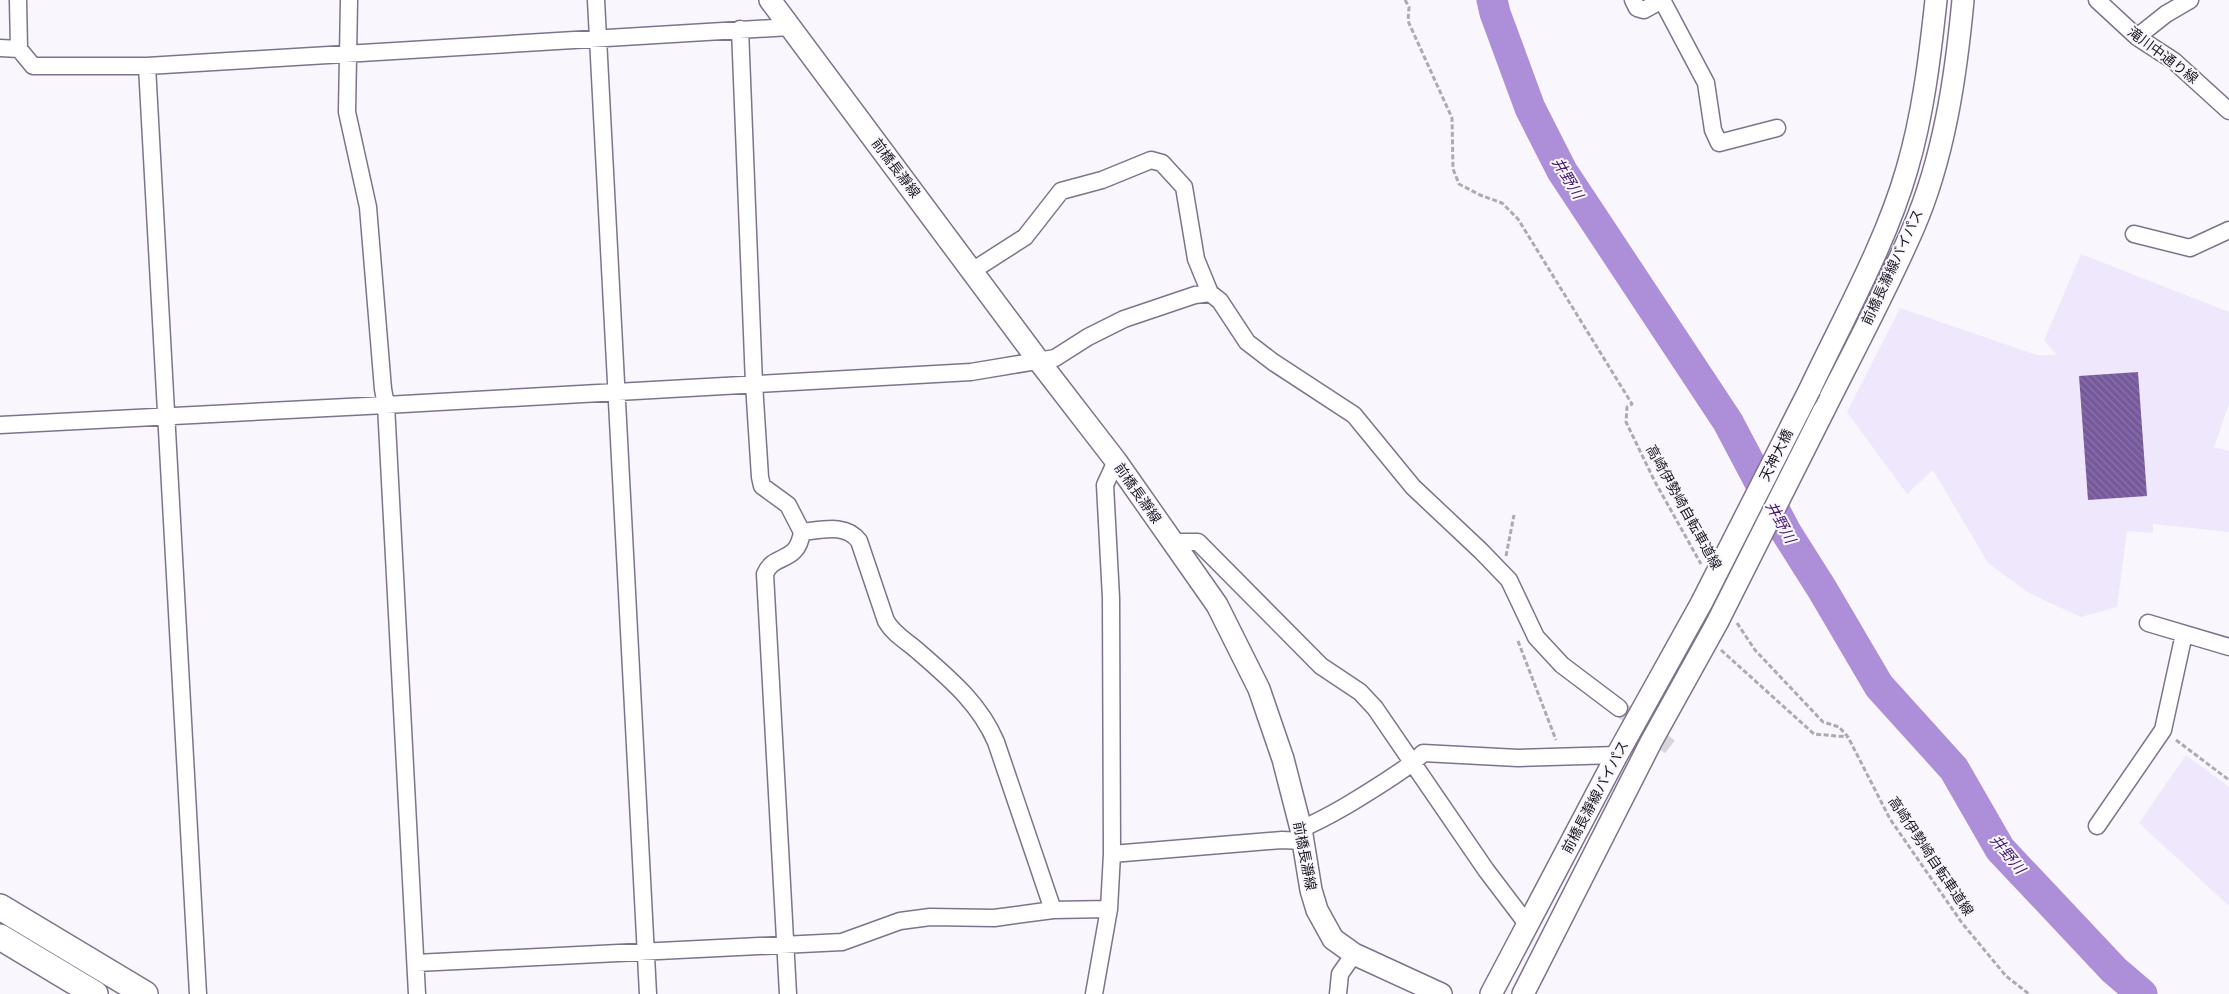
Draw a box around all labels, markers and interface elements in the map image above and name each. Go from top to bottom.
street label: 滝川中通り線 [2124,23,2202,87]
street label: 前橋長瀞線 [868,135,924,201]
water label: 井野川 [1548,154,1589,204]
street label: 前橋長瀞線バイパス [1857,206,1927,328]
street label: 天神大橋 [1755,426,1797,484]
street label: 高崎伊勢崎自転車道線 [1642,441,1726,573]
street label: 前橋長瀞線 [1111,459,1165,527]
water label: 井野川 [1762,498,1801,548]
street label: 前橋長瀞線バイパス [1558,737,1632,857]
street label: 高崎伊勢崎自転車道線 [1884,793,1978,919]
street label: 前橋長瀞線 [1289,820,1321,892]
water label: 井野川 [1986,831,2031,879]

